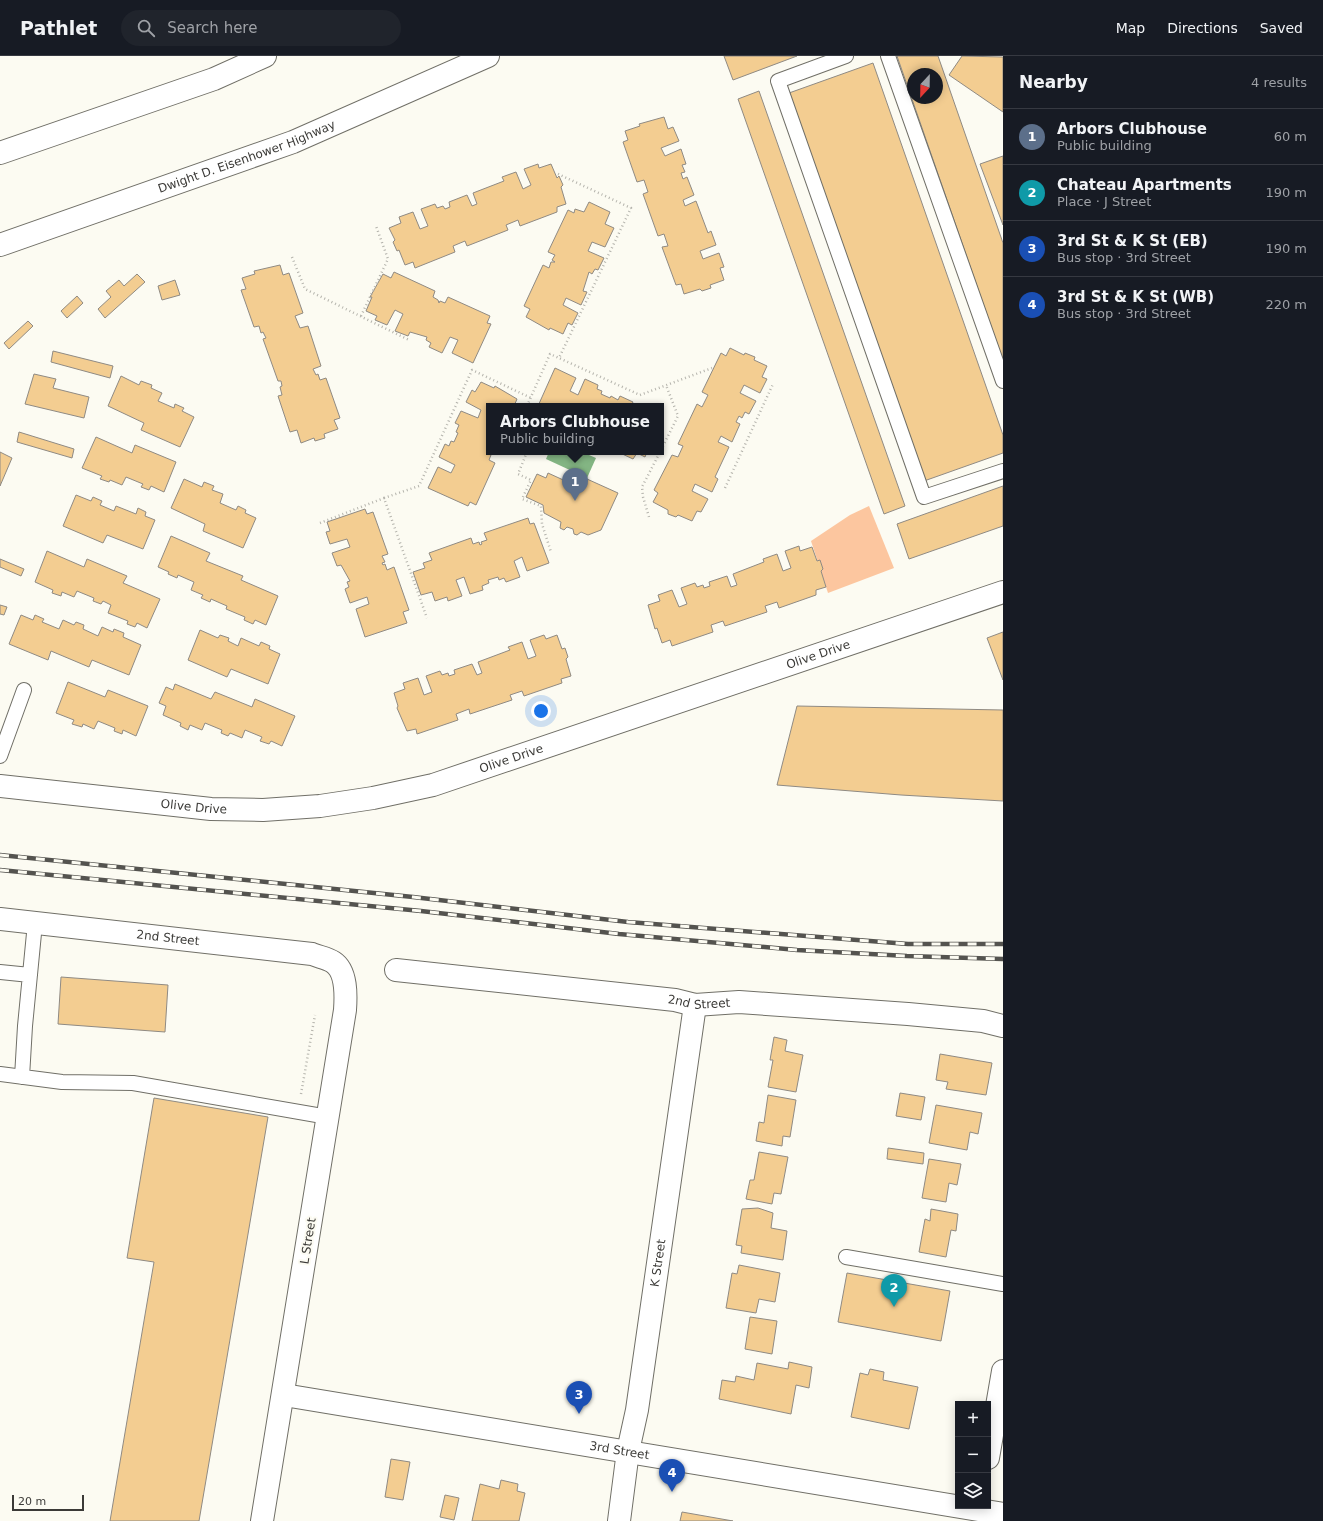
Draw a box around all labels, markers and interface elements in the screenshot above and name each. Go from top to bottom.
search box [121,10,401,46]
text: Pathlet [20,17,97,39]
icon: search [135,17,157,39]
text: Search here [167,19,257,37]
text: Map [1116,20,1145,36]
text: Directions [1167,20,1238,36]
text: Saved [1260,20,1303,36]
north arrow [907,68,943,104]
text: Nearby [1019,72,1088,92]
text: 4 results [1251,75,1307,90]
street label: Dwight D. Eisenhower Highway [156,117,337,196]
text: Arbors Clubhouse [1057,120,1207,138]
text: 1 [1027,129,1037,144]
text: 60 m [1274,129,1307,144]
text: Public building [1057,138,1152,153]
text: Chateau Apartments [1057,176,1232,194]
text: 2 [1027,185,1037,200]
text: 190 m [1265,185,1307,200]
text: Place · J Street [1057,194,1151,209]
text: 3rd St & K St (EB) [1057,232,1208,250]
text: 3 [1027,241,1037,256]
text: 190 m [1265,241,1307,256]
text: Bus stop · 3rd Street [1057,250,1191,265]
text: 3rd St & K St (WB) [1057,288,1214,306]
text: 4 [1027,297,1037,312]
text: 220 m [1265,297,1307,312]
text: Bus stop · 3rd Street [1057,306,1191,321]
popup [486,403,664,455]
text: Arbors Clubhouse [500,413,650,431]
text: Public building [500,431,595,446]
pin: 1 [562,468,588,501]
street label: Olive Drive [784,637,852,672]
your location [531,701,551,721]
street label: Olive Drive [478,741,545,776]
street label: Olive Drive [160,797,227,816]
street label: 2nd Street [136,927,200,948]
street label: 2nd Street [667,992,731,1012]
street label: L Street [297,1216,319,1265]
street label: K Street [648,1238,668,1288]
pin: 2 [881,1274,907,1307]
pin: 3 [566,1381,592,1414]
map controls [955,1401,991,1509]
button: + [955,1401,991,1437]
button: − [955,1437,991,1473]
street label: 3rd Street [589,1439,651,1462]
pin: 4 [659,1459,685,1492]
button: layers [955,1473,991,1509]
scale bar [12,1493,84,1512]
text: 20 m [18,1495,46,1508]

